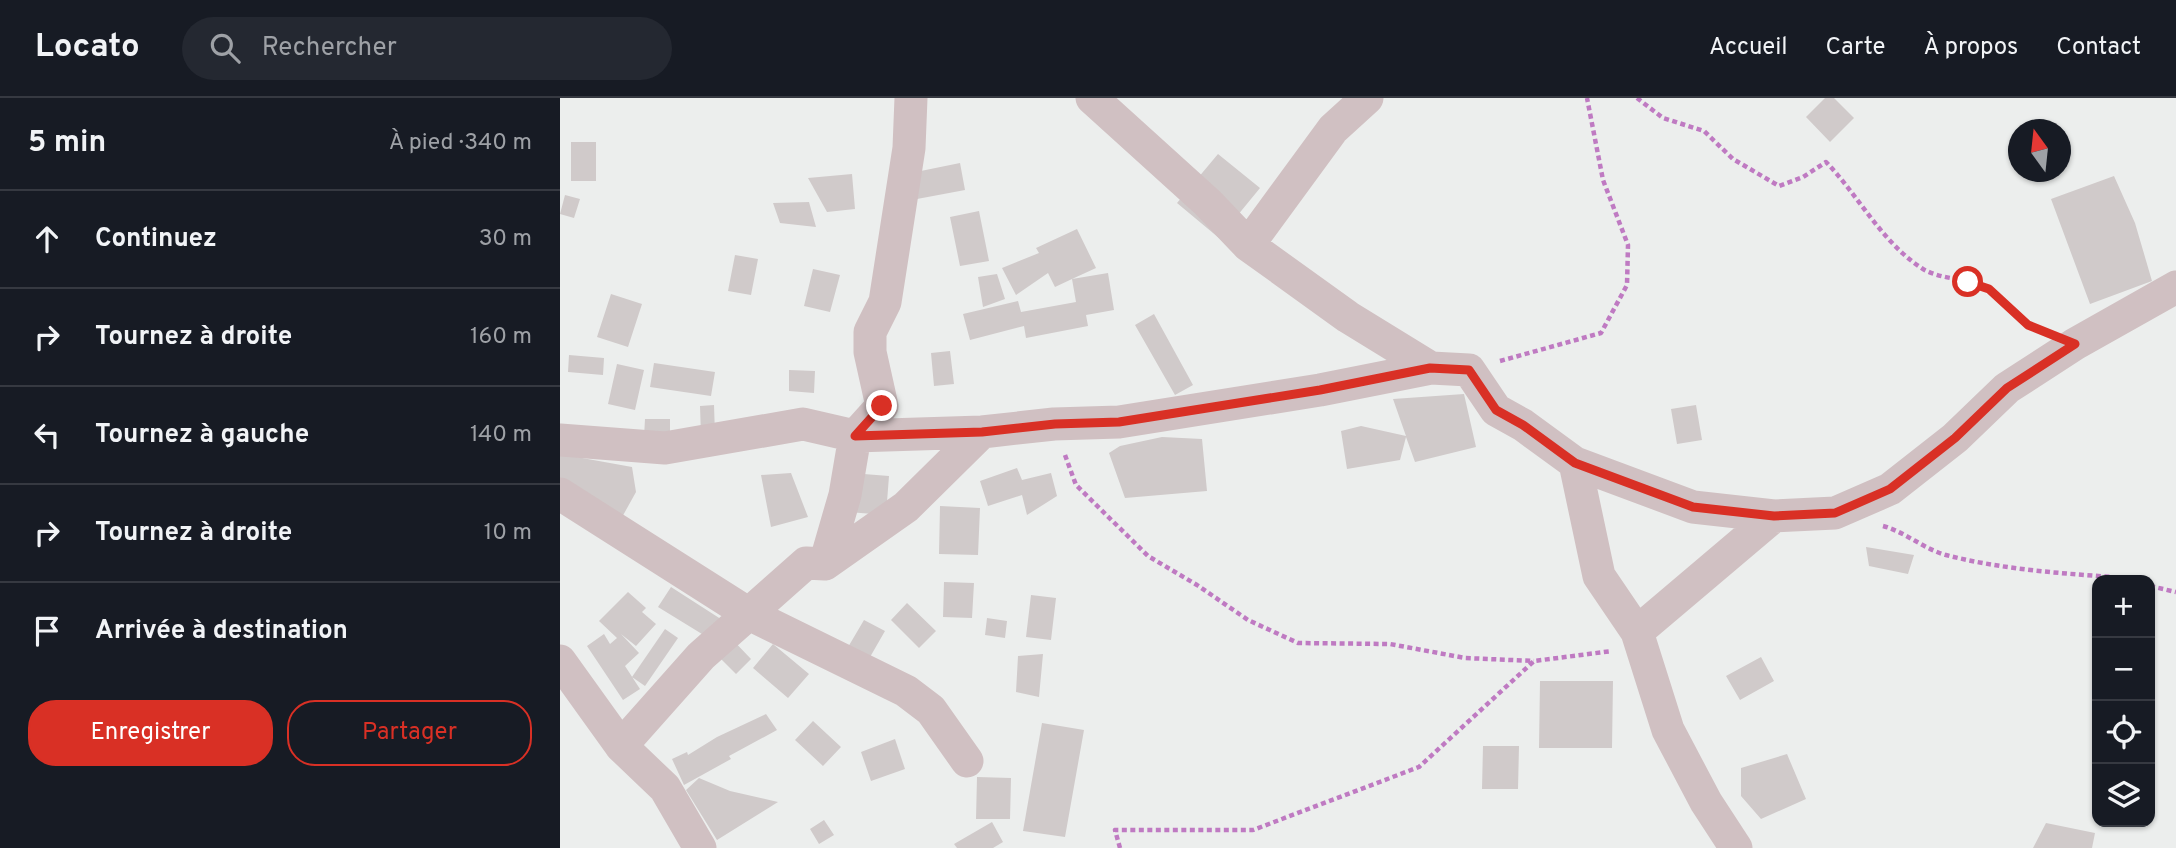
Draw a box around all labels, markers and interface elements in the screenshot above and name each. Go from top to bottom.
search box [182,17,672,80]
text: Locato [35,27,140,69]
icon: search [206,29,244,67]
text: Rechercher [262,32,397,65]
text: Accueil [1709,33,1788,63]
text: Carte [1826,33,1885,63]
text: À propos [1923,33,2018,63]
text: Contact [2056,33,2141,63]
north arrow [2008,119,2071,182]
text: 5 min [28,125,106,162]
text: À pied · 340 m [389,129,532,158]
icon: ahead [28,220,66,258]
text: Continuez [95,223,217,256]
text: 30 m [479,225,532,254]
route start [1952,266,1983,297]
icon: right [28,318,66,356]
text: Tournez à droite [95,321,292,354]
text: 160 m [470,323,532,352]
route end [866,390,897,421]
icon: left [28,416,66,454]
text: Tournez à gauche [95,419,309,452]
text: 140 m [470,421,532,450]
icon: right [28,514,66,552]
text: Tournez à droite [95,517,292,550]
text: 10 m [484,519,532,548]
map controls [2092,575,2155,827]
button: + [2092,575,2155,638]
icon: arrive [28,612,66,650]
text: Arrivée à destination [95,615,348,648]
button: − [2092,638,2155,701]
button: Enregistrer [28,700,273,766]
button: Partager [287,700,532,766]
button: locate [2092,701,2155,764]
button: layers [2092,764,2155,827]

